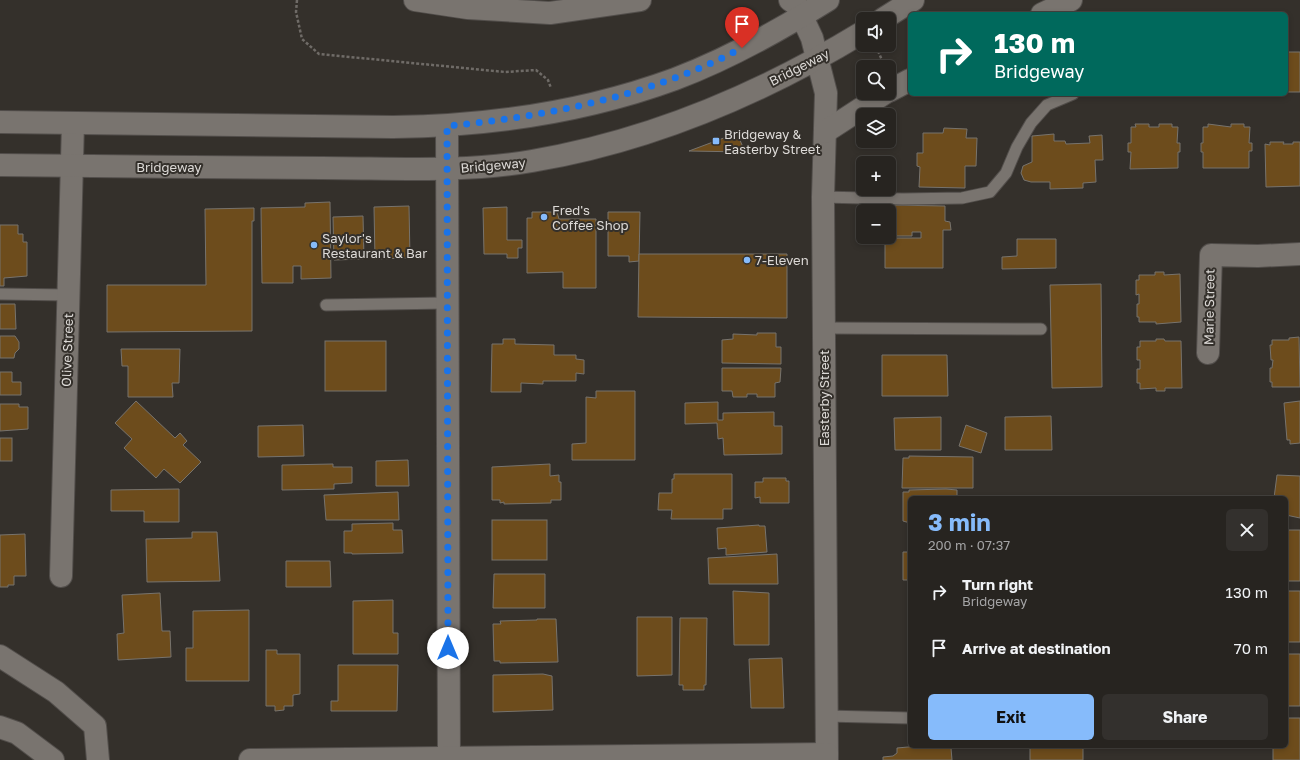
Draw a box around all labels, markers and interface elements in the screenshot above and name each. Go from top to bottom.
pin [725,7.0,759,48]
map controls [856,12,896,244]
button: sound [856,12,896,52]
icon: arrive [731,13,753,35]
text: 130 m [994,26,1075,59]
icon: right [928,28,980,80]
street label: Bridgeway [766,45,832,89]
button: search [856,60,896,100]
text: Bridgeway [994,60,1084,82]
button: layers [856,108,896,148]
place label: Bridgeway & Easterby Street [724,126,821,157]
marker: Bridgeway & Easterby Street [711,136,721,146]
street label: Bridgeway [460,154,527,176]
button: + [856,156,896,196]
street label: Bridgeway [136,159,202,175]
place label: Fred's Coffee Shop [552,202,628,233]
button: − [856,204,896,244]
marker: Fred's Coffee Shop [539,212,549,222]
place label: Saylor's Restaurant & Bar [322,230,427,261]
marker: Saylor's Restaurant & Bar [309,240,319,250]
place label: 7-Eleven [755,252,809,268]
marker: 7-Eleven [742,255,752,265]
street label: Marie Street [1200,269,1218,345]
street label: Olive Street [58,313,76,387]
street label: Easterby Street [816,350,832,446]
text: 3 min [928,507,991,536]
button: close [1226,509,1268,551]
text: 200 m · 07:37 [928,537,1010,553]
text: Turn right [962,575,1033,593]
icon: right [928,581,950,603]
text: 130 m [1226,583,1268,601]
text: Bridgeway [962,593,1027,609]
position arrow [427,627,469,669]
icon: arrive [928,637,950,659]
text: Arrive at destination [962,639,1111,657]
text: 70 m [1234,639,1268,657]
button: Exit [928,694,1094,740]
button: Share [1102,694,1268,740]

